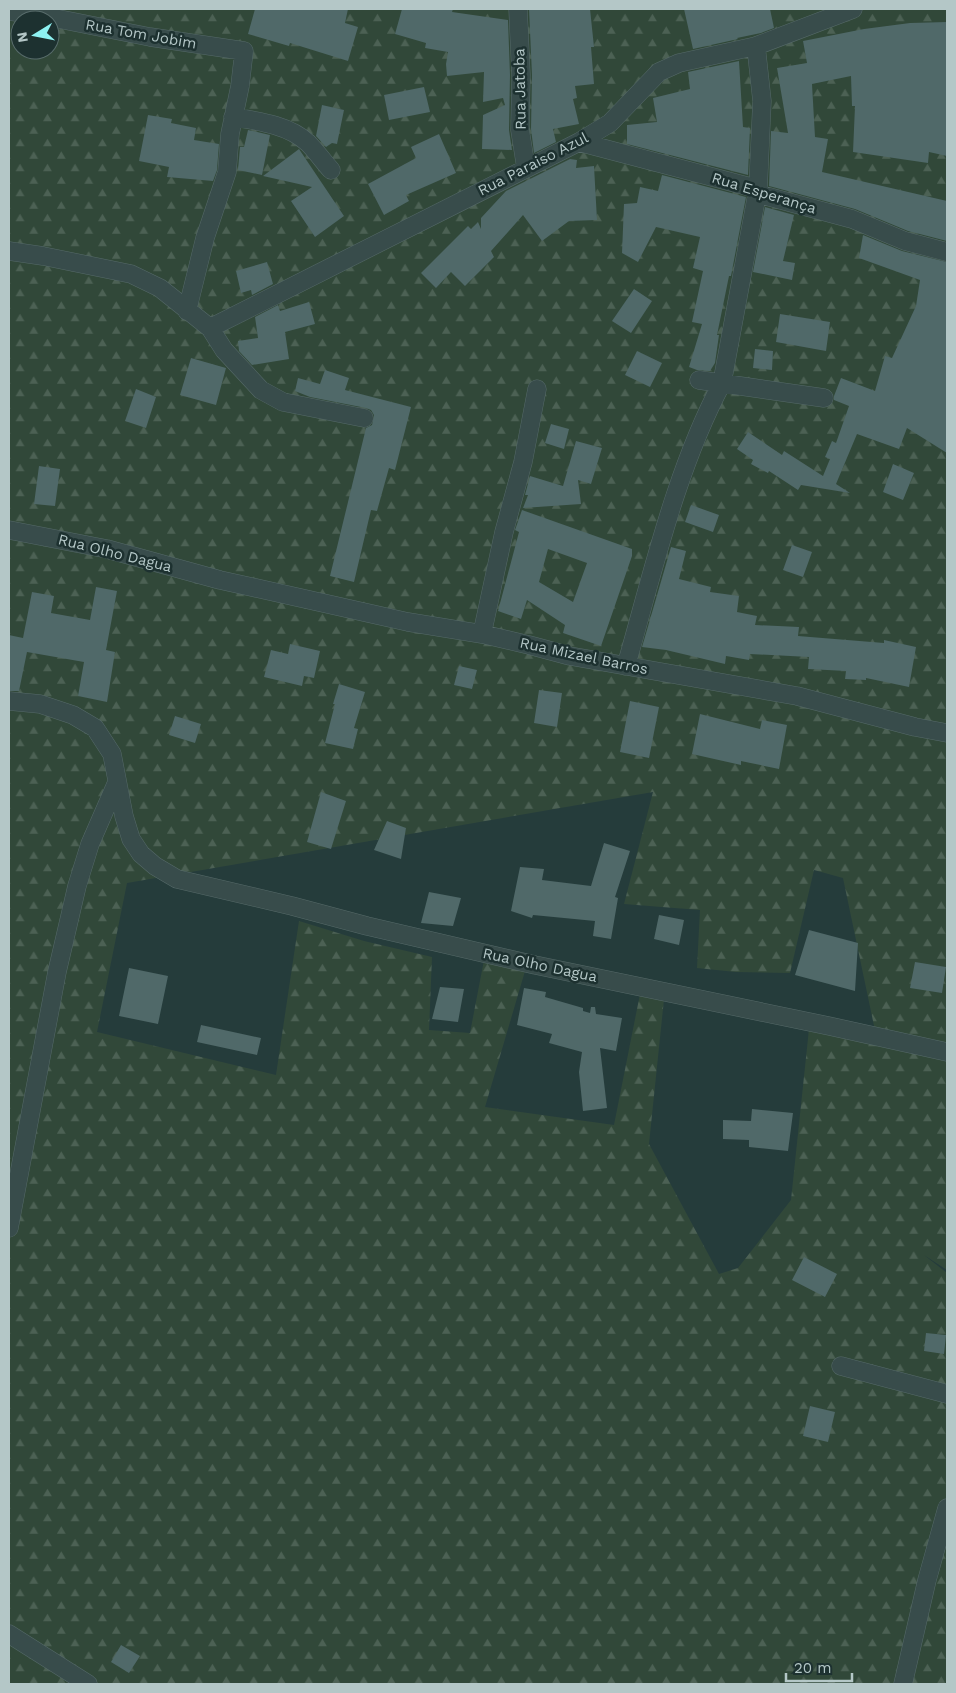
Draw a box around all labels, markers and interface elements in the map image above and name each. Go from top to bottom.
north arrow [10,10,60,60]
street label: Rua Tom Jobim [84,15,198,53]
text: N [13,31,31,44]
street label: Rua Jatoba [510,48,530,130]
street label: Rua Paraiso Azul [475,128,592,200]
street label: Rua Esperança [710,169,819,218]
street label: Rua Olho Dagua [56,530,174,576]
street label: Rua Mizael Barros [518,634,650,678]
street label: Rua Olho Dagua [481,944,599,986]
scale bar [786,1650,852,1682]
text: 20 m [794,1659,832,1677]

